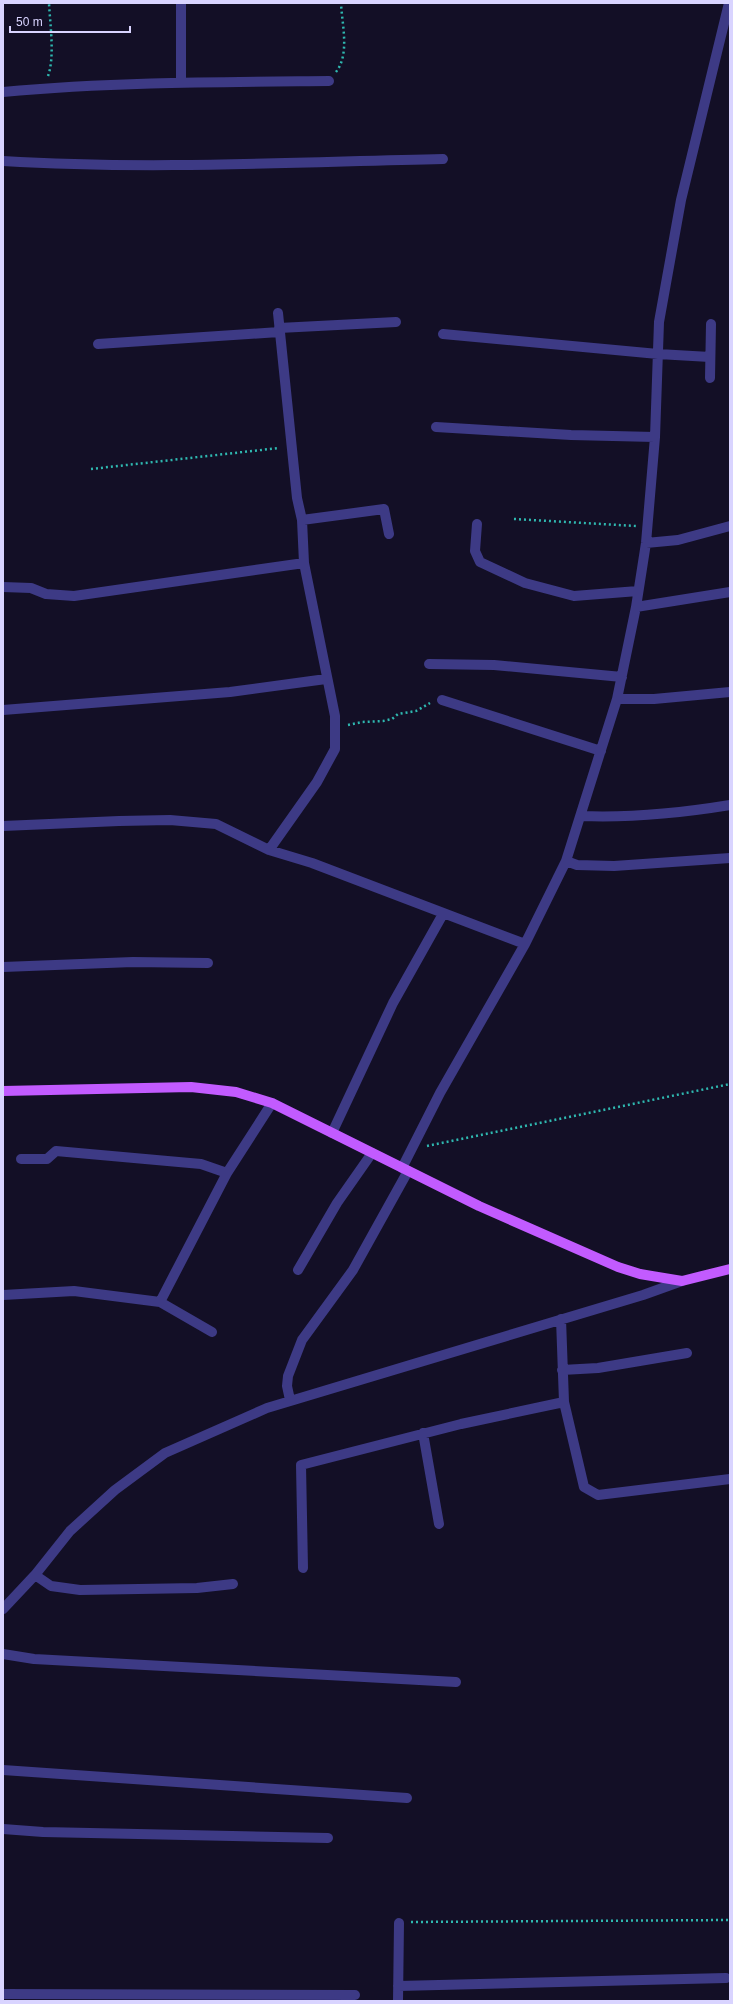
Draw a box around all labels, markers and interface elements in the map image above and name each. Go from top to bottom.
scale bar [10,8,130,34]
text: 50 m [16,15,43,29]

